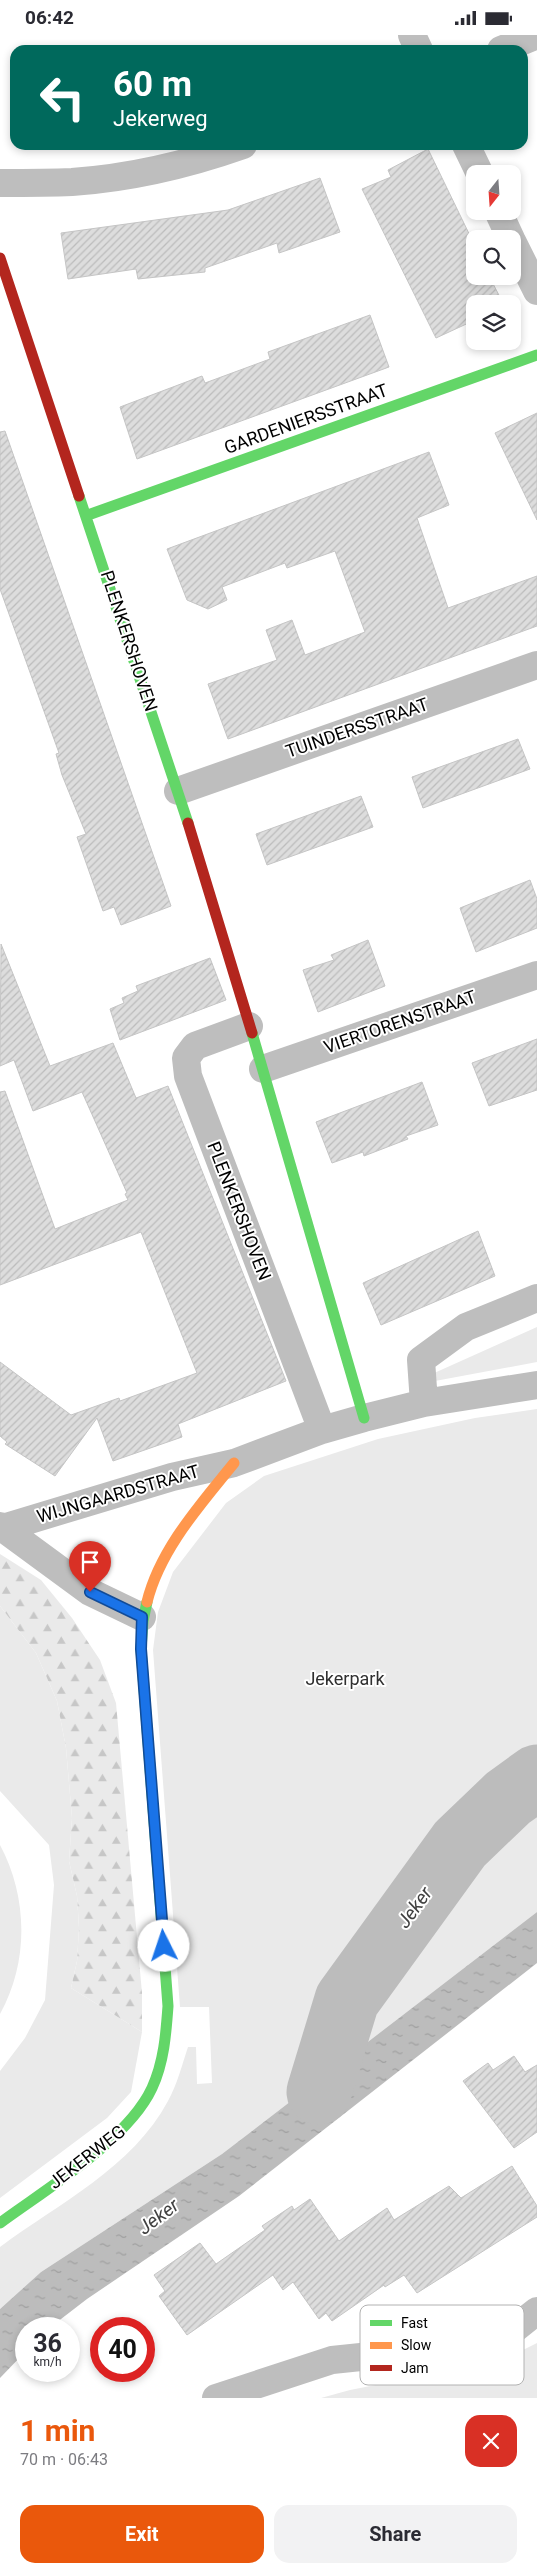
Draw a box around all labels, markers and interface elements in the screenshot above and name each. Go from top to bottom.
text: 06:42 [25,6,74,29]
text: 60 m [113,64,192,105]
icon: left [30,65,95,130]
text: Jekerweg [113,106,208,131]
north arrow [466,165,521,220]
map controls [466,165,521,350]
button: search [466,230,521,285]
button: layers [466,295,521,350]
street label: GARDENIERSSTRAAT [221,379,391,458]
street label: PLENKERSHOVEN [97,568,162,714]
street label: TUINDERSSTRAAT [283,693,431,762]
street label: VIERTORENSTRAAT [321,986,479,1057]
street label: PLENKERSHOVEN [203,1138,276,1283]
street label: WIJNGAARDSTRAAT [34,1460,202,1527]
pin [69,1541,111,1592]
icon: arrive [76,1548,104,1576]
park label: Jekerpark [305,1668,385,1689]
water label: Jeker [392,1882,437,1932]
position arrow [137,1919,189,1971]
street label: JEKERWEG [44,2120,129,2193]
water label: Jeker [133,2193,184,2239]
legend [360,2305,524,2385]
text: Fast [401,2315,428,2331]
speed limit sign: 40 [90,2317,155,2382]
text: 36 [33,2329,62,2358]
text: Slow [401,2337,432,2353]
text: km/h [33,2355,62,2369]
text: Jam [401,2360,429,2376]
text: 1 min [20,2413,95,2448]
button: close [465,2415,517,2467]
text: 70 m · 06:43 [20,2450,108,2469]
button: Exit [20,2505,264,2563]
button: Share [274,2505,517,2563]

